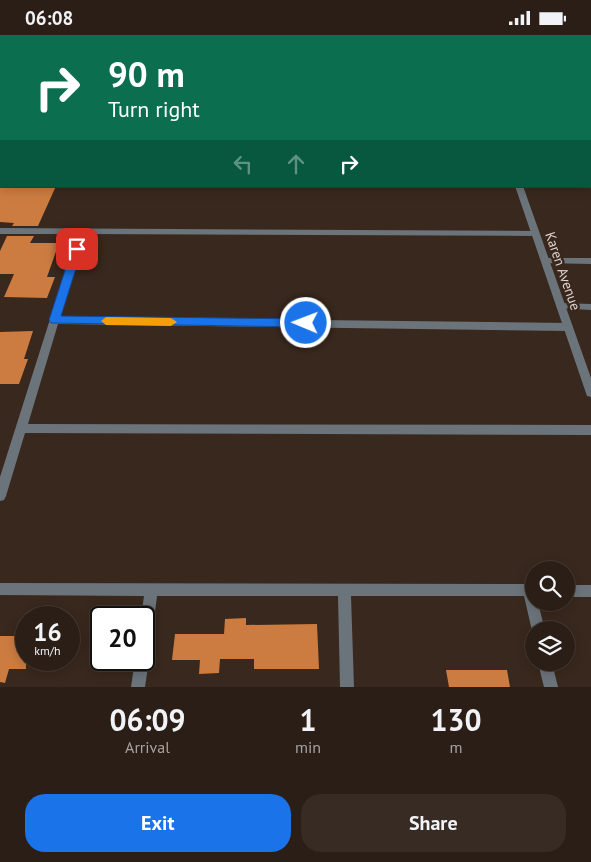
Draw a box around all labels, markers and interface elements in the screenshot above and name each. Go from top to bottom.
text: 06:08 [25,6,73,30]
text: 90 m [108,51,185,97]
icon: right [25,55,90,120]
text: Turn right [108,95,200,123]
icon: left [229,150,257,178]
icon: ahead [282,150,310,178]
icon: right [335,150,363,178]
pin [56,228,98,270]
street label: Karen Avenue [541,229,585,313]
icon: arrive [63,235,91,263]
position arrow [279,296,331,348]
map controls [525,561,575,671]
button: search [525,561,575,611]
speed limit sign: 20 [90,606,155,671]
text: 16 [33,616,62,648]
button: layers [525,621,575,671]
text: km/h [34,643,61,658]
text: 06:09 [109,700,186,739]
text: 1 [300,700,317,739]
text: 130 [430,700,482,739]
text: Arrival [125,737,170,757]
text: min [295,737,321,757]
text: m [450,737,463,757]
button: Exit [25,794,291,852]
button: Share [301,794,566,852]

